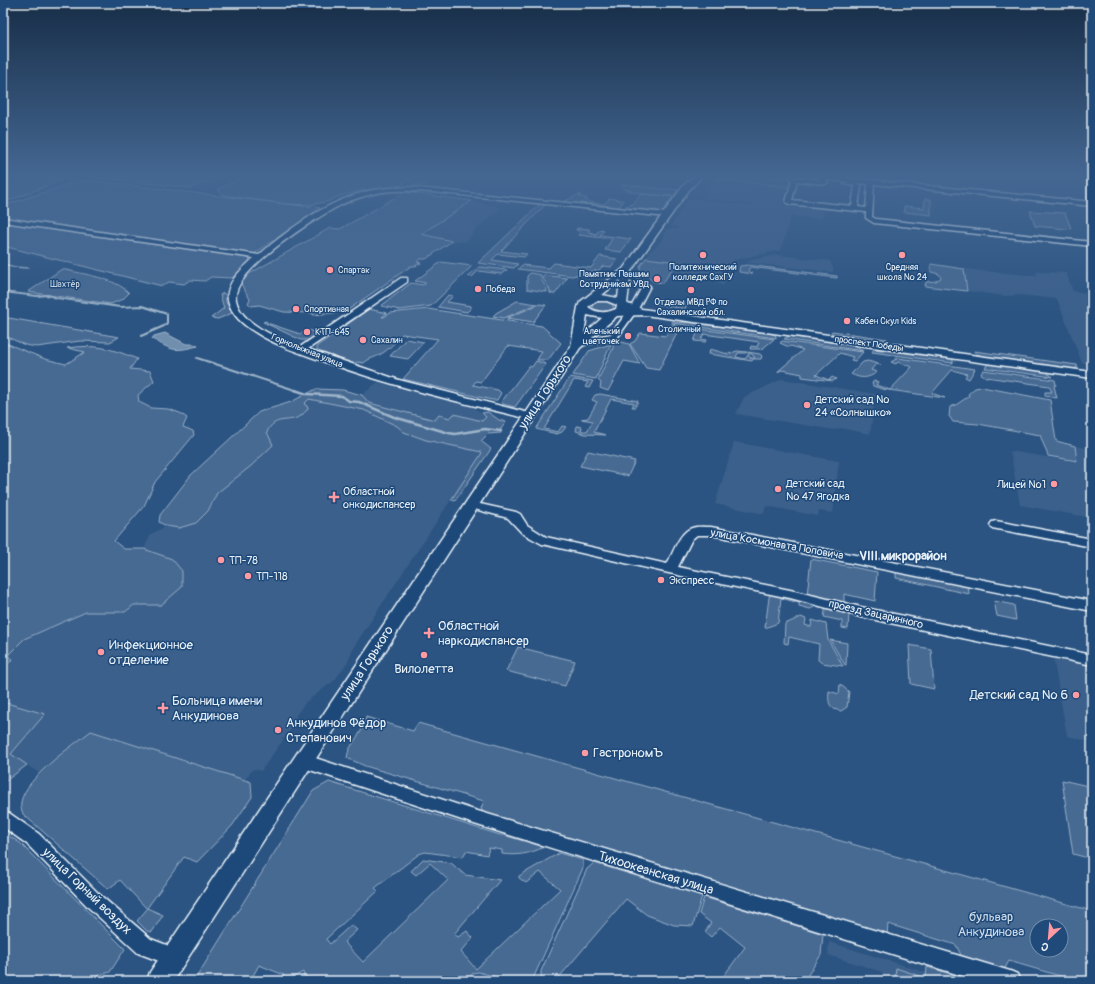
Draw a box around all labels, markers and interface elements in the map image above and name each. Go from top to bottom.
marker: Политехнический колледж СахГУ [698,250,708,260]
marker: Средняя школа № 24 [897,250,907,260]
place label: Политехнический колледж СахГУ [669,262,737,283]
place label: Средняя школа № 24 [877,262,928,283]
marker: Спартак [325,265,335,275]
place label: Спартак [338,265,370,276]
place label: Памятник Павшим Сотрудникам УВД [579,269,650,290]
marker: Памятник Павшим Сотрудникам УВД [652,274,662,284]
park label: Шахтёр [50,279,80,290]
marker: Победа [473,284,483,294]
place label: Победа [486,284,515,295]
marker: Отделы МВД РФ по Сахалинской обл. [686,285,696,295]
place label: Отделы МВД РФ по Сахалинской обл. [654,297,728,318]
marker: Спортивная [291,304,301,314]
place label: Спортивная [304,304,349,315]
marker: Кабен Скул Kids [842,316,852,326]
place label: Кабен Скул Kids [855,316,916,327]
marker: Столичный [645,324,655,334]
place label: Столичный [658,324,701,335]
place label: Аленький цветочек [583,326,620,347]
marker: КТП-645 [302,327,312,337]
place label: КТП-645 [315,327,350,338]
marker: Аленький цветочек [623,331,633,341]
street label: Горнолыжная улица [270,332,344,370]
street label: проспект Победы [834,334,904,354]
marker: Сахалин [358,335,368,345]
place label: Сахалин [371,335,403,346]
street label: улица Горького [514,352,575,433]
place label: Детский сад № 24 «Солнышко» [814,393,892,419]
marker: Детский сад № 24 «Солнышко» [802,400,812,410]
place label: Детский сад № 47 Ягодка [785,477,850,503]
place label: Лицей №1 [996,478,1046,491]
marker: Лицей №1 [1049,479,1059,489]
marker: Детский сад № 47 Ягодка [773,484,783,494]
place label: Областной онкодиспансер [343,485,415,511]
marker: Областной онкодиспансер [328,491,340,503]
street label: улица Космонавта Поповича [709,526,844,562]
district label: VIII микрорайон [859,548,947,564]
place label: ТП-78 [229,554,258,567]
marker: ТП-78 [216,555,226,565]
place label: ТП-118 [256,570,288,583]
marker: ТП-118 [243,571,253,581]
place label: Экспресс [669,574,715,587]
marker: Экспресс [656,575,666,585]
street label: проезд Зацаринного [827,597,925,631]
place label: Областной наркодиспансер [438,618,529,649]
street label: улица Горького [336,623,397,704]
marker: Областной наркодиспансер [423,627,435,639]
place label: Инфекционное отделение [109,637,193,668]
marker: Инфекционное отделение [96,647,106,657]
marker: Вилолетта [419,650,429,660]
place label: Вилолетта [394,661,454,677]
place label: Детский сад № 6 [969,687,1068,703]
marker: Детский сад № 6 [1071,690,1081,700]
place label: Больница имени Анкудинова [172,693,262,724]
marker: Больница имени Анкудинова [157,702,169,714]
place label: Анкудинов Фёдор Степанович [286,715,386,746]
marker: Анкудинов Фёдор Степанович [273,725,283,735]
place label: ГастрономЪ [593,745,663,761]
marker: ГастрономЪ [580,748,590,758]
street label: улица Горный воздух [38,844,135,938]
street label: Тихоокеанская улица [596,848,716,898]
park label: бульвар Анкудинова [958,909,1024,940]
north arrow [1029,918,1069,958]
text: С [1039,939,1051,954]

